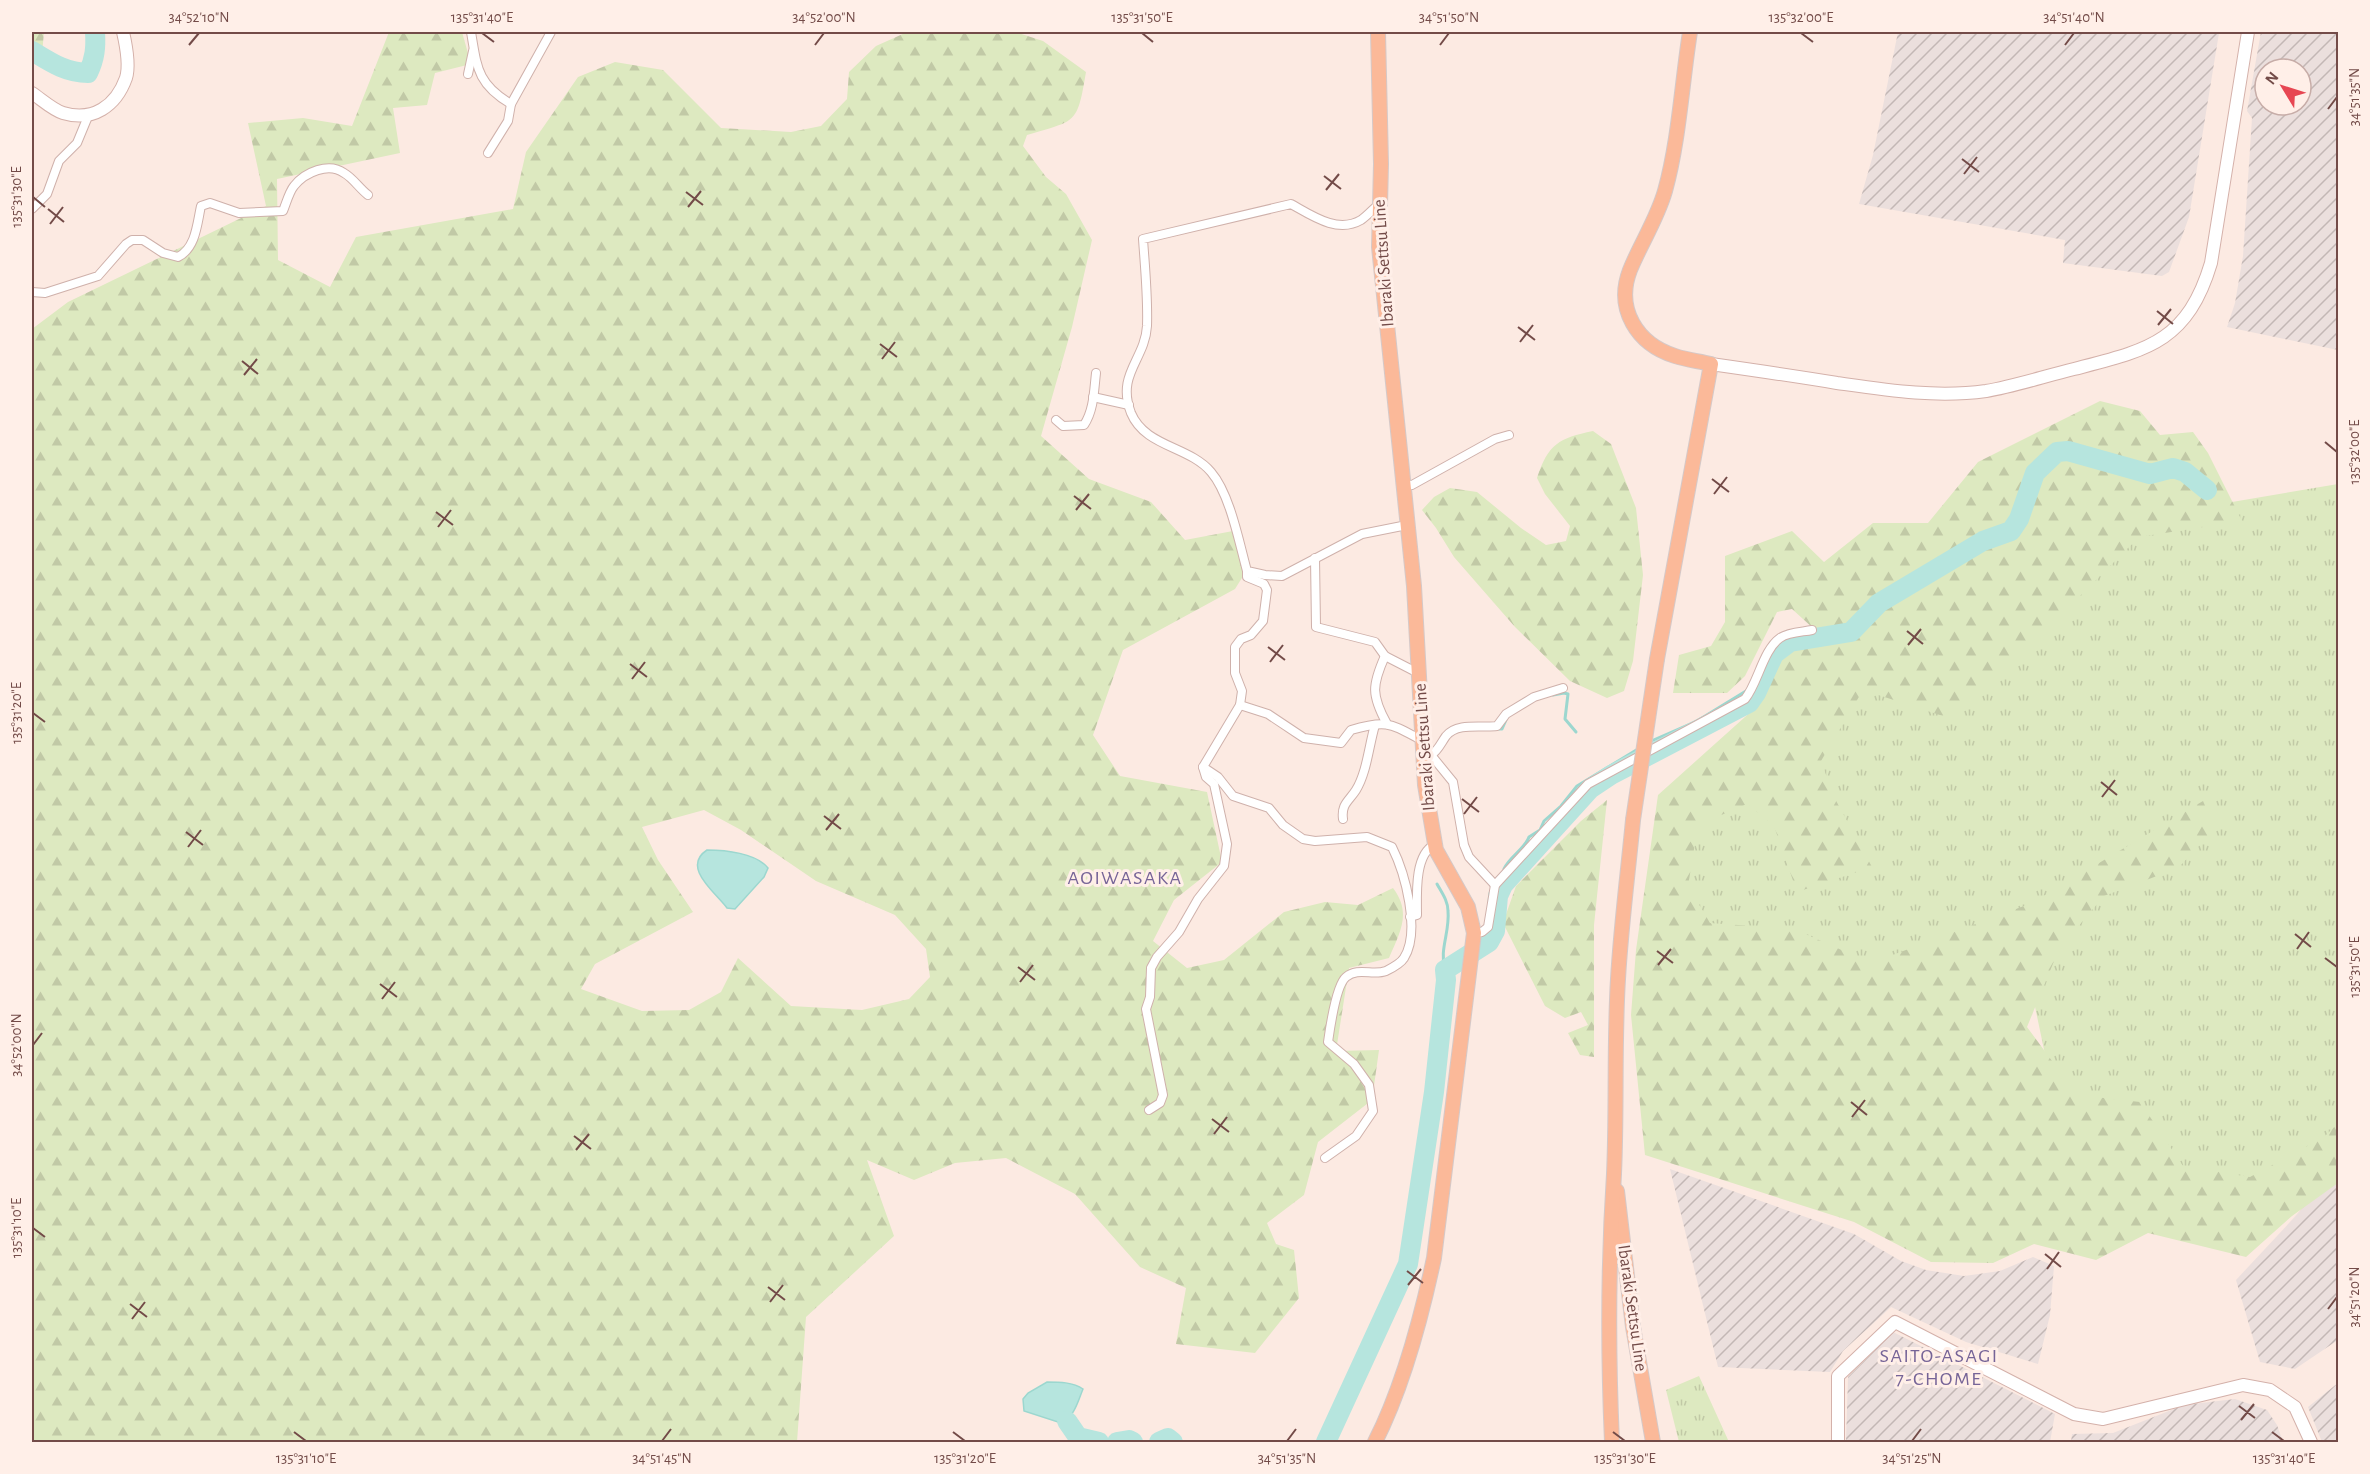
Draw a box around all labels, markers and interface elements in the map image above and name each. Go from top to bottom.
text: 34°52'10"N [169,10,229,25]
text: 135°31'40"E [451,10,513,25]
text: 34°52'00"N [792,10,856,25]
text: 135°31'50"E [1111,10,1173,25]
text: 34°51'50"N [1419,10,1479,25]
text: 135°32'00"E [1769,10,1833,25]
text: 34°51'40"N [2043,10,2105,25]
north arrow [2253,57,2313,117]
text: 34°51'35"N [2347,68,2362,126]
text: N [2262,69,2282,88]
text: 135°31'30"E [9,166,24,228]
street label: Ibaraki Settsu Line [1371,199,1397,327]
text: 135°32'00"E [2347,420,2362,484]
text: 135°31'20"E [9,682,24,744]
street label: Ibaraki Settsu Line [1412,683,1438,811]
district label: AOIWASAKA [1068,868,1182,888]
text: 135°31'50"E [2347,936,2362,998]
text: 34°52'00"N [9,1013,24,1077]
text: 135°31'10"E [9,1198,24,1258]
street label: Ibaraki Settsu Line [1614,1243,1650,1373]
text: 34°51'20"N [2347,1267,2362,1327]
district label: SAITO-ASAGI 7-CHOME [1879,1346,1999,1389]
text: 135°31'10"E [276,1451,336,1466]
text: 34°51'45"N [632,1451,692,1466]
text: 135°31'20"E [934,1451,996,1466]
text: 34°51'35"N [1258,1451,1316,1466]
text: 135°31'30"E [1594,1451,1656,1466]
text: 34°51'25"N [1882,1451,1942,1466]
text: 135°31'40"E [2253,1451,2315,1466]

